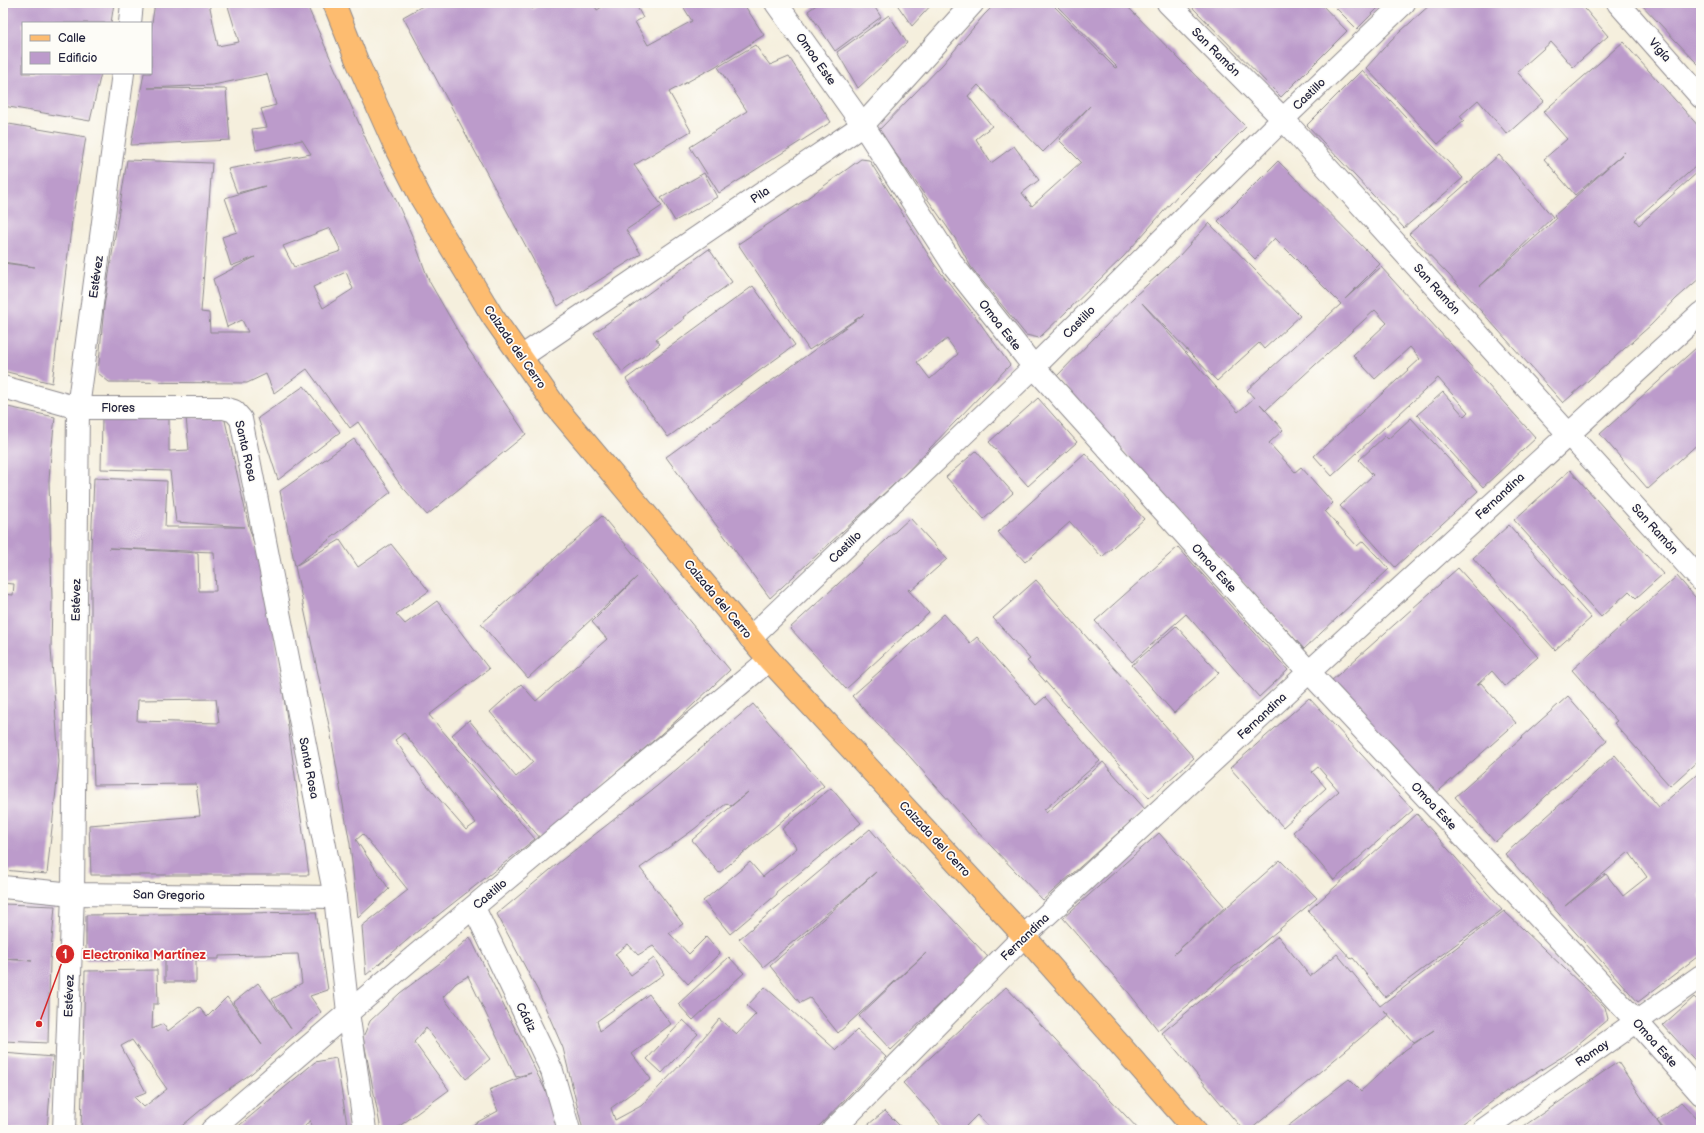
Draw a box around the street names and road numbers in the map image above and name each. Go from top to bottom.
street label: San Ramón [1188,25,1243,80]
street label: Omoa Este [792,30,839,88]
street label: Vigía [1645,35,1674,66]
street label: Castillo [1290,75,1329,114]
street label: Pila [748,184,773,207]
street label: Estévez [86,255,107,299]
street label: San Ramón [1410,261,1463,318]
street label: Omoa Este [975,297,1024,354]
street label: Calzada del Cerro [480,303,549,392]
street label: Castillo [1060,303,1099,342]
street label: Flores [101,401,135,416]
street label: Santa Rosa [231,419,260,483]
street label: Fernandina [1473,470,1528,523]
street label: San Ramón [1628,501,1681,558]
street label: Castillo [826,528,865,567]
street label: Omoa Este [1188,541,1239,596]
street label: Calzada del Cerro [680,557,755,642]
street label: Estévez [69,578,84,622]
street label: Fernandina [1235,690,1290,743]
street label: Santa Rosa [295,736,322,800]
street label: Omoa Este [1408,779,1460,833]
street label: Calzada del Cerro [896,798,974,880]
street label: Castillo [470,876,511,913]
street label: San Gregorio [133,887,205,904]
street label: Fernandina [998,910,1053,964]
street label: Estévez [61,974,78,1018]
street label: Cádiz [512,1000,539,1035]
street label: Omoa Este [1629,1016,1680,1071]
street label: Romay [1573,1036,1612,1070]

